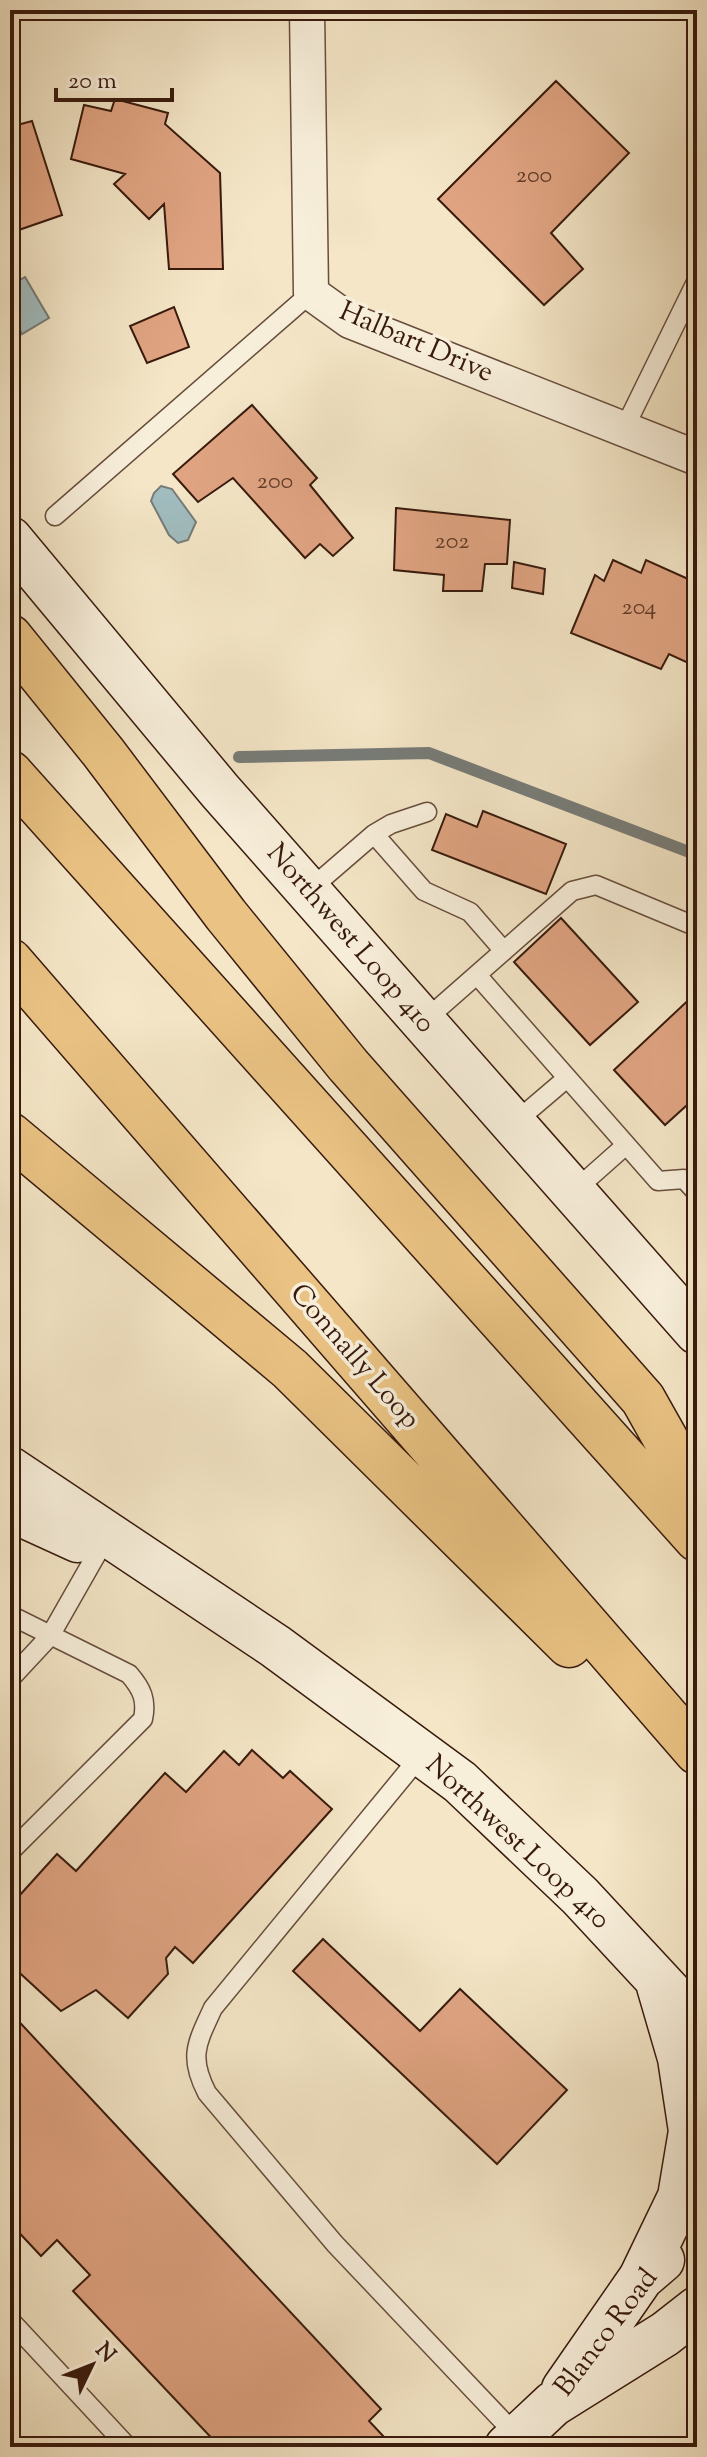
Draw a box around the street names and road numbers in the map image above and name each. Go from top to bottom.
street label: Halbart Drive [333,292,499,394]
street label: Northwest Loop 410 [256,835,444,1043]
street label: Connally Loop [279,1276,429,1438]
street label: Northwest Loop 410 [416,1746,618,1940]
street label: Blanco Road [545,2260,669,2405]

